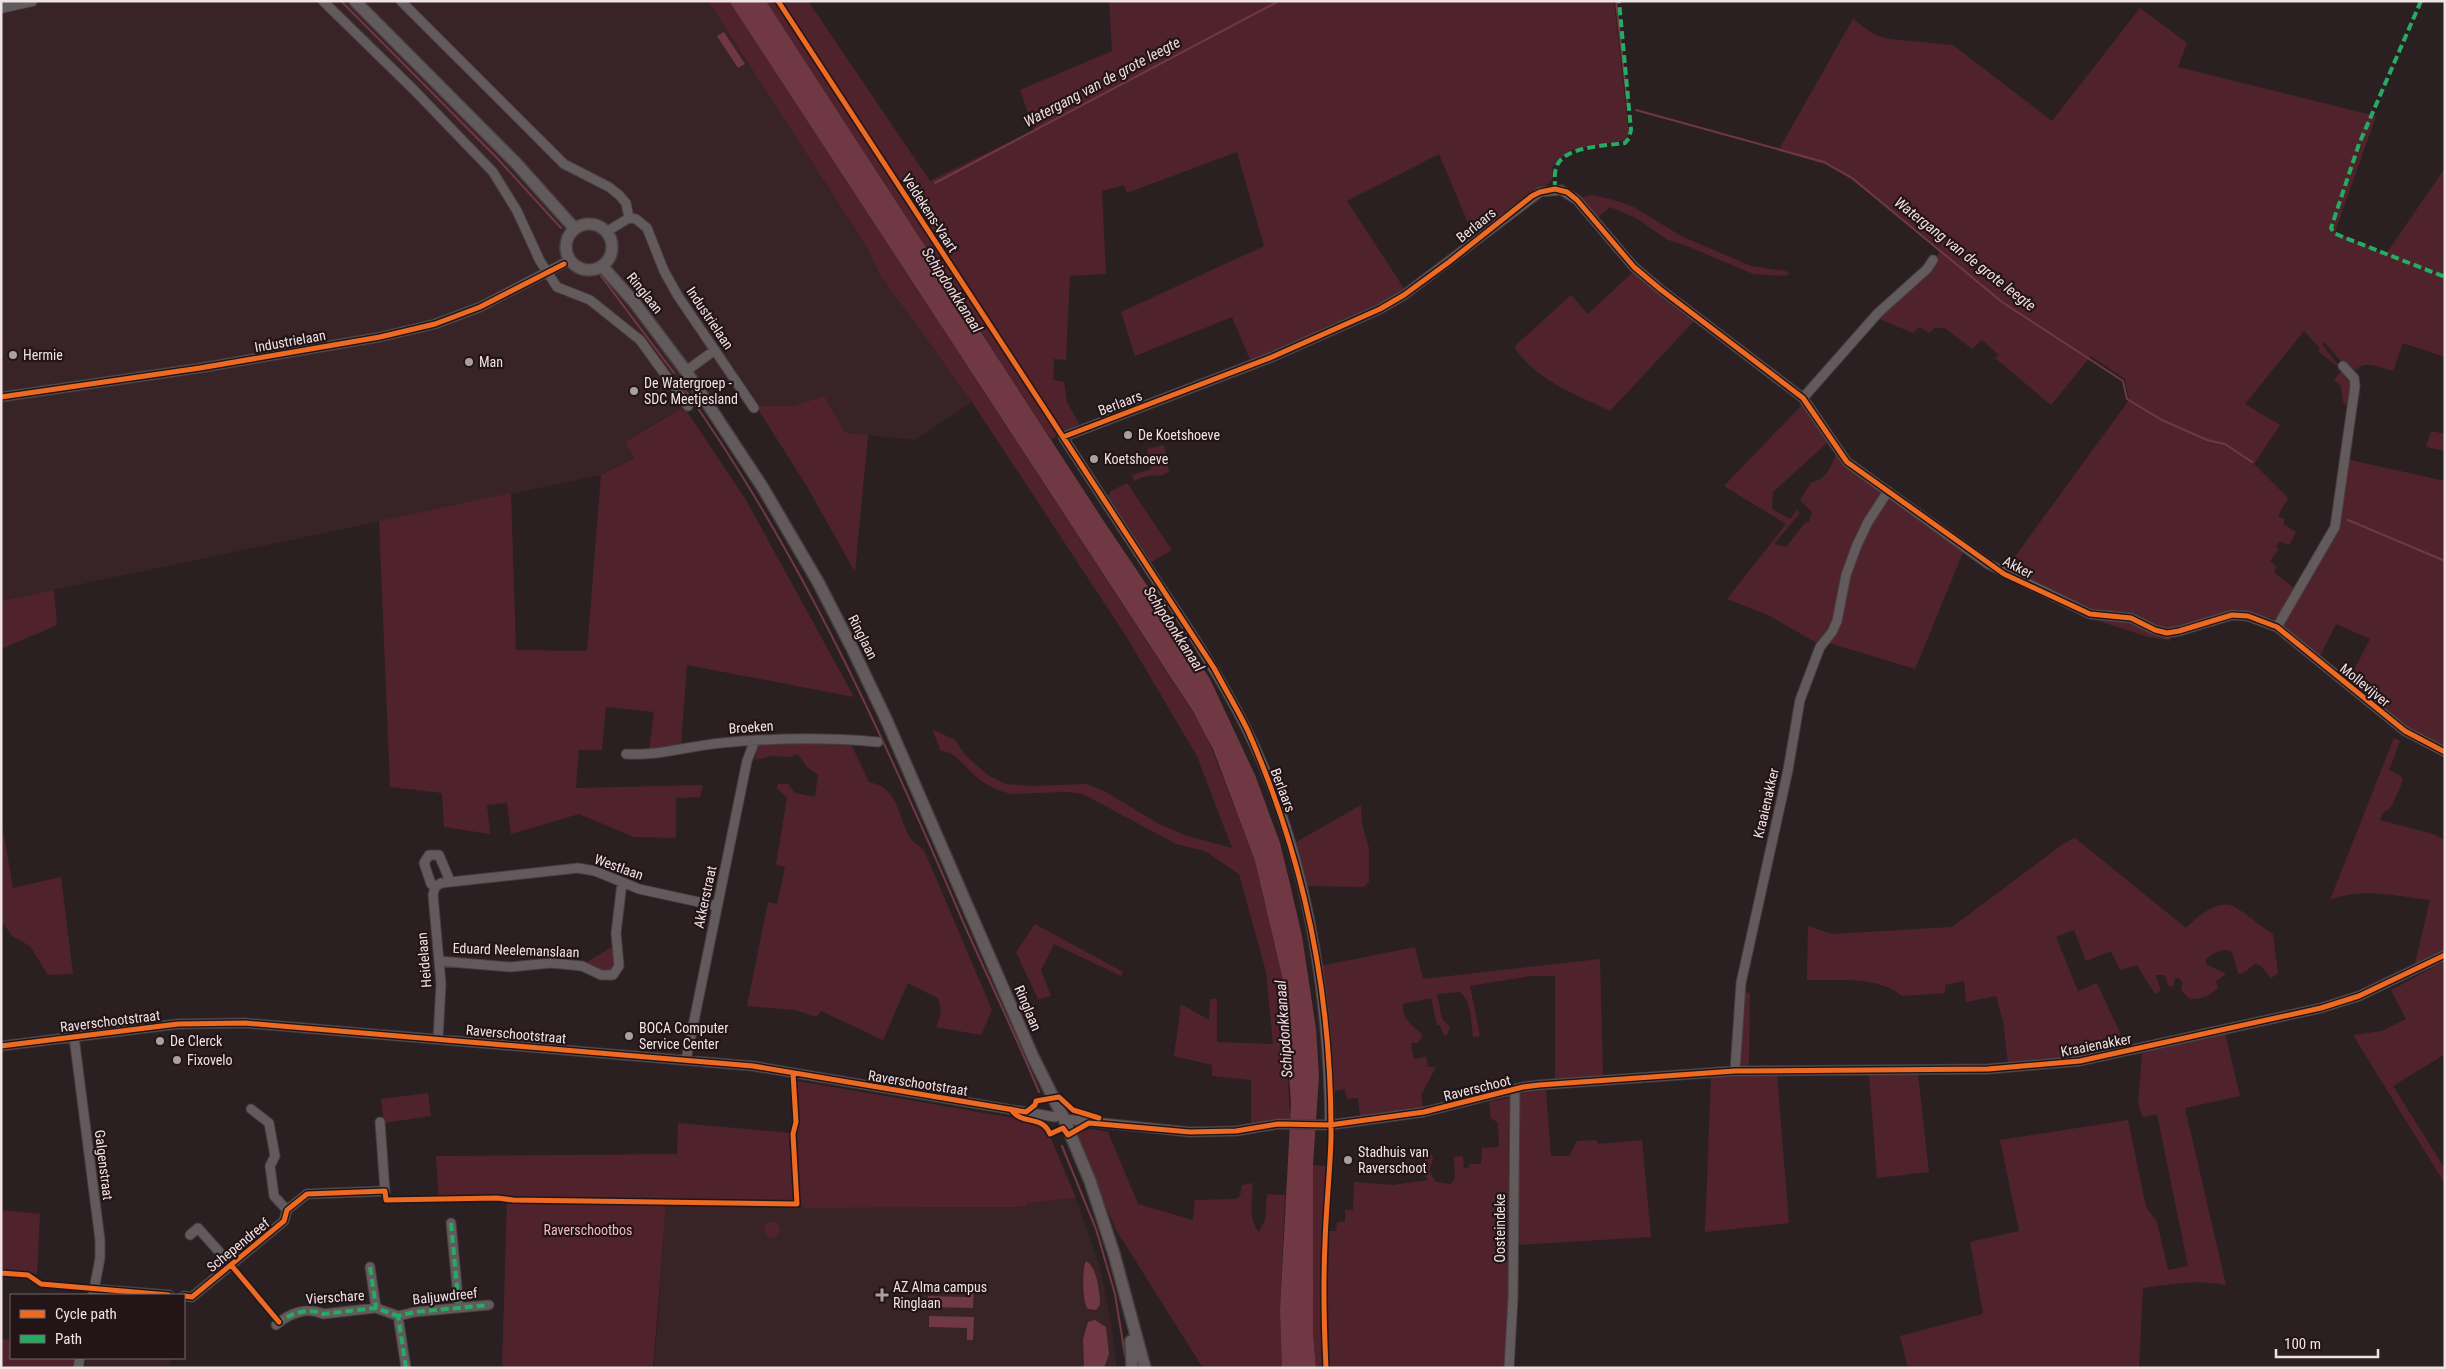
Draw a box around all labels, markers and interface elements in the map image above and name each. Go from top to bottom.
water label: Watergang van de grote leegte [1021,33,1183,131]
street label: Veldekens-Vaart [899,171,961,255]
water label: Watergang van de grote leegte [1891,193,2039,315]
street label: Berlaars [1453,204,1499,246]
water label: Schipdonkkanaal [918,244,987,336]
street label: Ringlaan [624,269,666,317]
street label: Industrielaan [683,284,737,352]
street label: Industrielaan [253,327,327,355]
place label: Hermie [23,347,63,363]
marker: Hermie [7,349,19,361]
place label: Man [479,354,503,370]
marker: Man [463,356,475,368]
place label: De Watergroep - SDC Meetjesland [644,375,738,407]
marker: De Watergroep - SDC Meetjesland [628,385,640,397]
street label: Berlaars [1096,387,1144,419]
place label: De Koetshoeve [1138,427,1220,443]
marker: De Koetshoeve [1122,429,1134,441]
place label: Koetshoeve [1104,451,1169,467]
marker: Koetshoeve [1088,453,1100,465]
street label: Akker [2000,553,2036,581]
water label: Schipdonkkanaal [1140,583,1209,675]
street label: Ringlaan [845,612,881,662]
street label: Mollevijver [2337,660,2393,710]
street label: Broeken [728,717,774,737]
street label: Berlaars [1267,766,1299,814]
street label: Kraaienakker [1750,766,1782,840]
street label: Westlaan [592,851,646,883]
street label: Akkerstraat [691,864,719,930]
street label: Heidelaan [414,932,434,988]
street label: Eduard Neelemanslaan [452,940,580,960]
water label: Schipdonkkanaal [1272,979,1296,1078]
street label: Ringlaan [1011,983,1045,1033]
street label: Raverschootstraat [59,1007,161,1035]
place label: BOCA Computer Service Center [639,1020,728,1052]
street label: Raverschootstraat [465,1022,567,1046]
marker: BOCA Computer Service Center [623,1030,635,1042]
street label: Kraaienakker [2059,1030,2133,1060]
place label: De Clerck [170,1033,223,1049]
marker: De Clerck [154,1035,166,1047]
place label: Fixovelo [187,1052,233,1068]
marker: Fixovelo [171,1054,183,1066]
street label: Raverschootstraat [867,1067,969,1099]
street label: Raverschoot [1442,1072,1512,1104]
street label: Galgenstraat [92,1129,116,1201]
place label: Stadhuis van Raverschoot [1358,1144,1429,1176]
marker: Stadhuis van Raverschoot [1342,1154,1354,1166]
street label: Oosteindeke [1492,1193,1508,1262]
street label: Schependreef [203,1215,273,1275]
park label: Raverschootbos [544,1222,632,1238]
place label: AZ Alma campus Ringlaan [893,1279,987,1311]
street label: Baljuwdreef [412,1285,479,1307]
street label: Vierschare [305,1287,365,1307]
marker: AZ Alma campus Ringlaan [875,1288,889,1302]
legend [10,1294,185,1359]
text: Cycle path [55,1305,117,1323]
scale bar [2276,1326,2378,1358]
text: Path [55,1330,82,1348]
text: 100 m [2284,1335,2321,1353]

